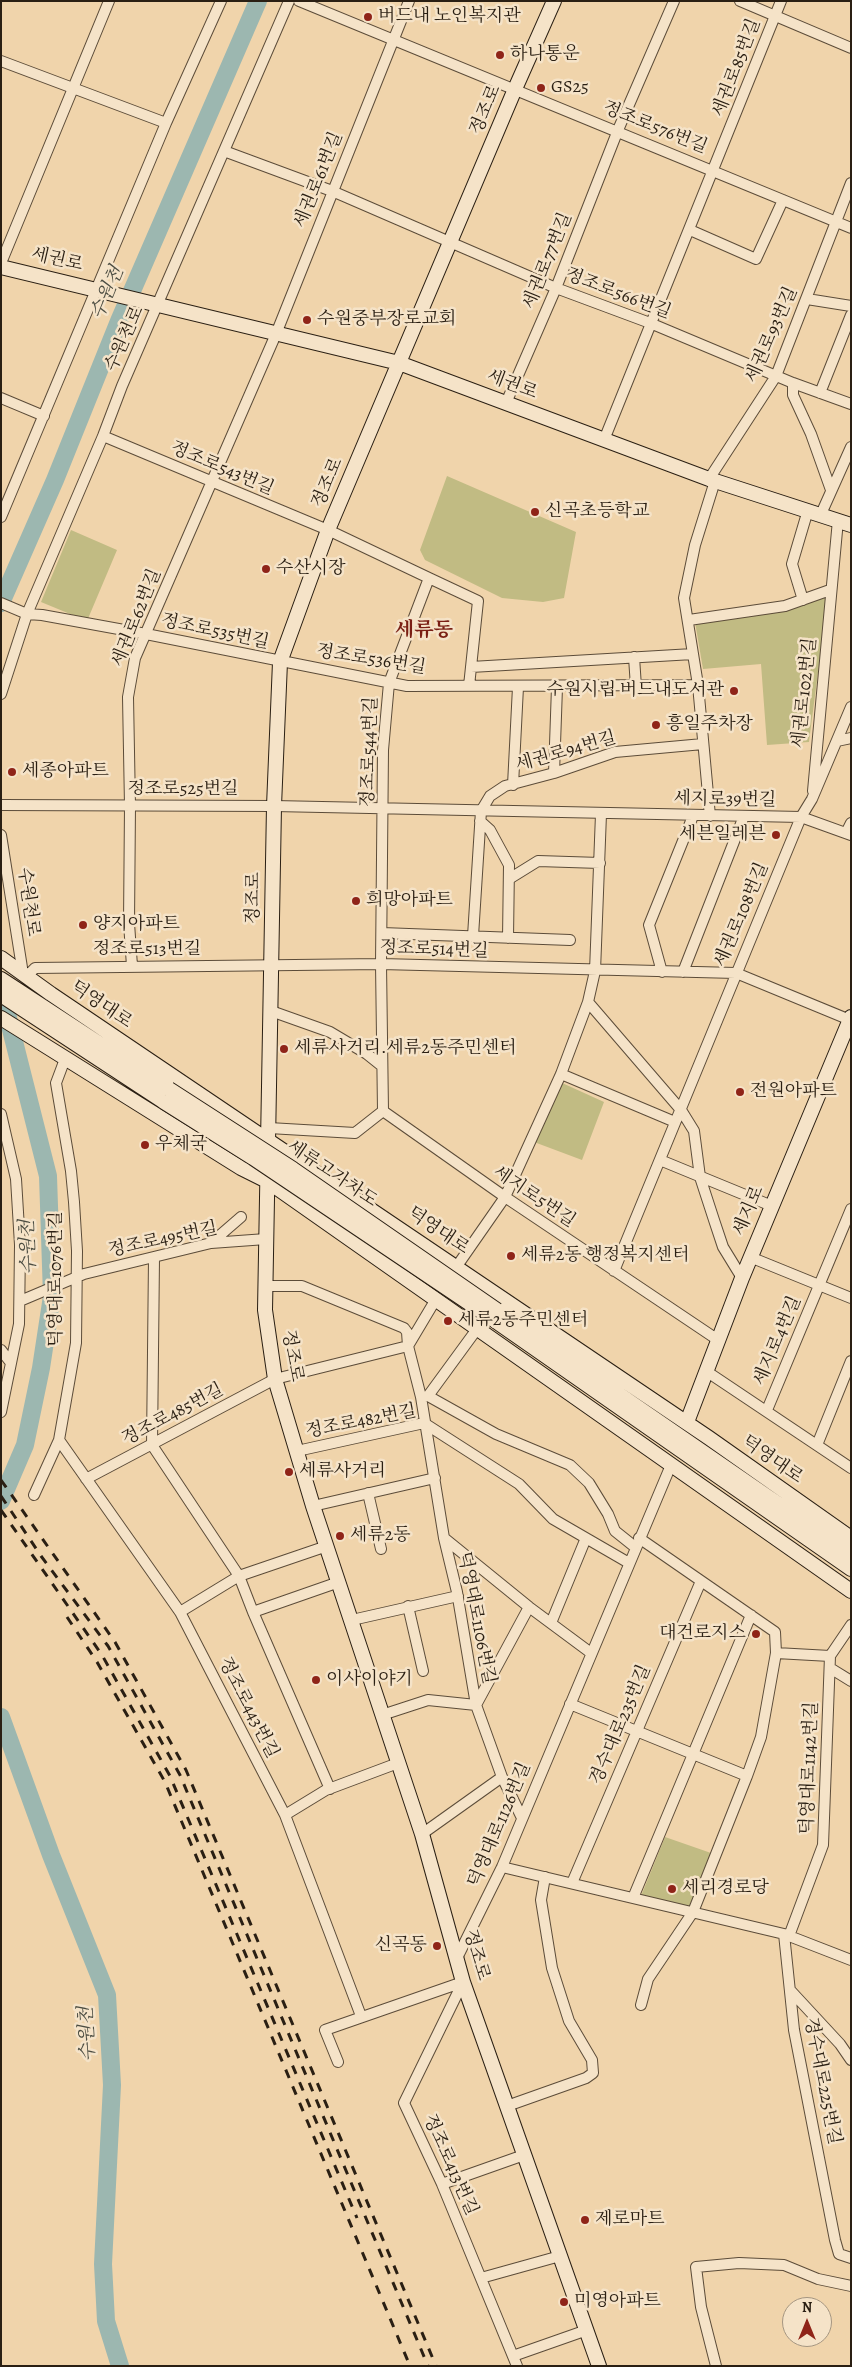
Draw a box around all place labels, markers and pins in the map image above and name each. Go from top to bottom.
place label: 버드내 노인복지관 [378,6,521,28]
marker: 버드내 노인복지관 [362,11,374,23]
place label: 하나통운 [510,44,580,66]
marker: 하나통운 [494,49,506,61]
place label: GS25 [551,77,589,99]
marker: GS25 [535,82,547,94]
place label: 수원중부장로교회 [317,309,456,331]
marker: 수원중부장로교회 [301,314,313,326]
place label: 신곡초등학교 [545,501,649,523]
marker: 신곡초등학교 [529,506,541,518]
place label: 수산시장 [276,558,346,580]
marker: 수산시장 [260,563,272,575]
place label: 수원시립 버드내도서관 [547,680,724,702]
marker: 수원시립 버드내도서관 [728,685,740,697]
place label: 흥일주차장 [666,714,753,736]
marker: 흥일주차장 [650,719,662,731]
place label: 세종아파트 [22,761,109,783]
marker: 세종아파트 [6,766,18,778]
place label: 세븐일레븐 [679,824,766,846]
marker: 세븐일레븐 [770,829,782,841]
place label: 희망아파트 [366,890,453,912]
marker: 희망아파트 [350,895,362,907]
place label: 양지아파트 [93,914,180,936]
marker: 양지아파트 [77,919,89,931]
place label: 세류사거리.세류2동주민센터 [294,1038,517,1060]
marker: 세류사거리.세류2동주민센터 [278,1043,290,1055]
place label: 전원아파트 [750,1081,837,1103]
marker: 전원아파트 [734,1086,746,1098]
place label: 우체국 [155,1134,207,1156]
marker: 우체국 [139,1139,151,1151]
place label: 세류2동 행정복지센터 [521,1245,690,1267]
marker: 세류2동 행정복지센터 [505,1250,517,1262]
place label: 세류2동주민센터 [458,1310,588,1332]
marker: 세류2동주민센터 [442,1315,454,1327]
place label: 세류사거리 [299,1461,386,1483]
marker: 세류사거리 [283,1466,295,1478]
place label: 세류2동 [350,1525,411,1547]
marker: 세류2동 [334,1530,346,1542]
place label: 대건로지스 [659,1623,746,1645]
marker: 대건로지스 [750,1628,762,1640]
place label: 이사이야기 [326,1669,413,1691]
marker: 이사이야기 [310,1674,322,1686]
place label: 세리경로당 [682,1878,769,1900]
marker: 세리경로당 [666,1883,678,1895]
place label: 신곡동 [375,1935,427,1957]
marker: 신곡동 [431,1940,443,1952]
place label: 제로마트 [595,2209,665,2231]
marker: 제로마트 [579,2214,591,2226]
place label: 미영아파트 [574,2291,661,2313]
marker: 미영아파트 [558,2296,570,2308]

